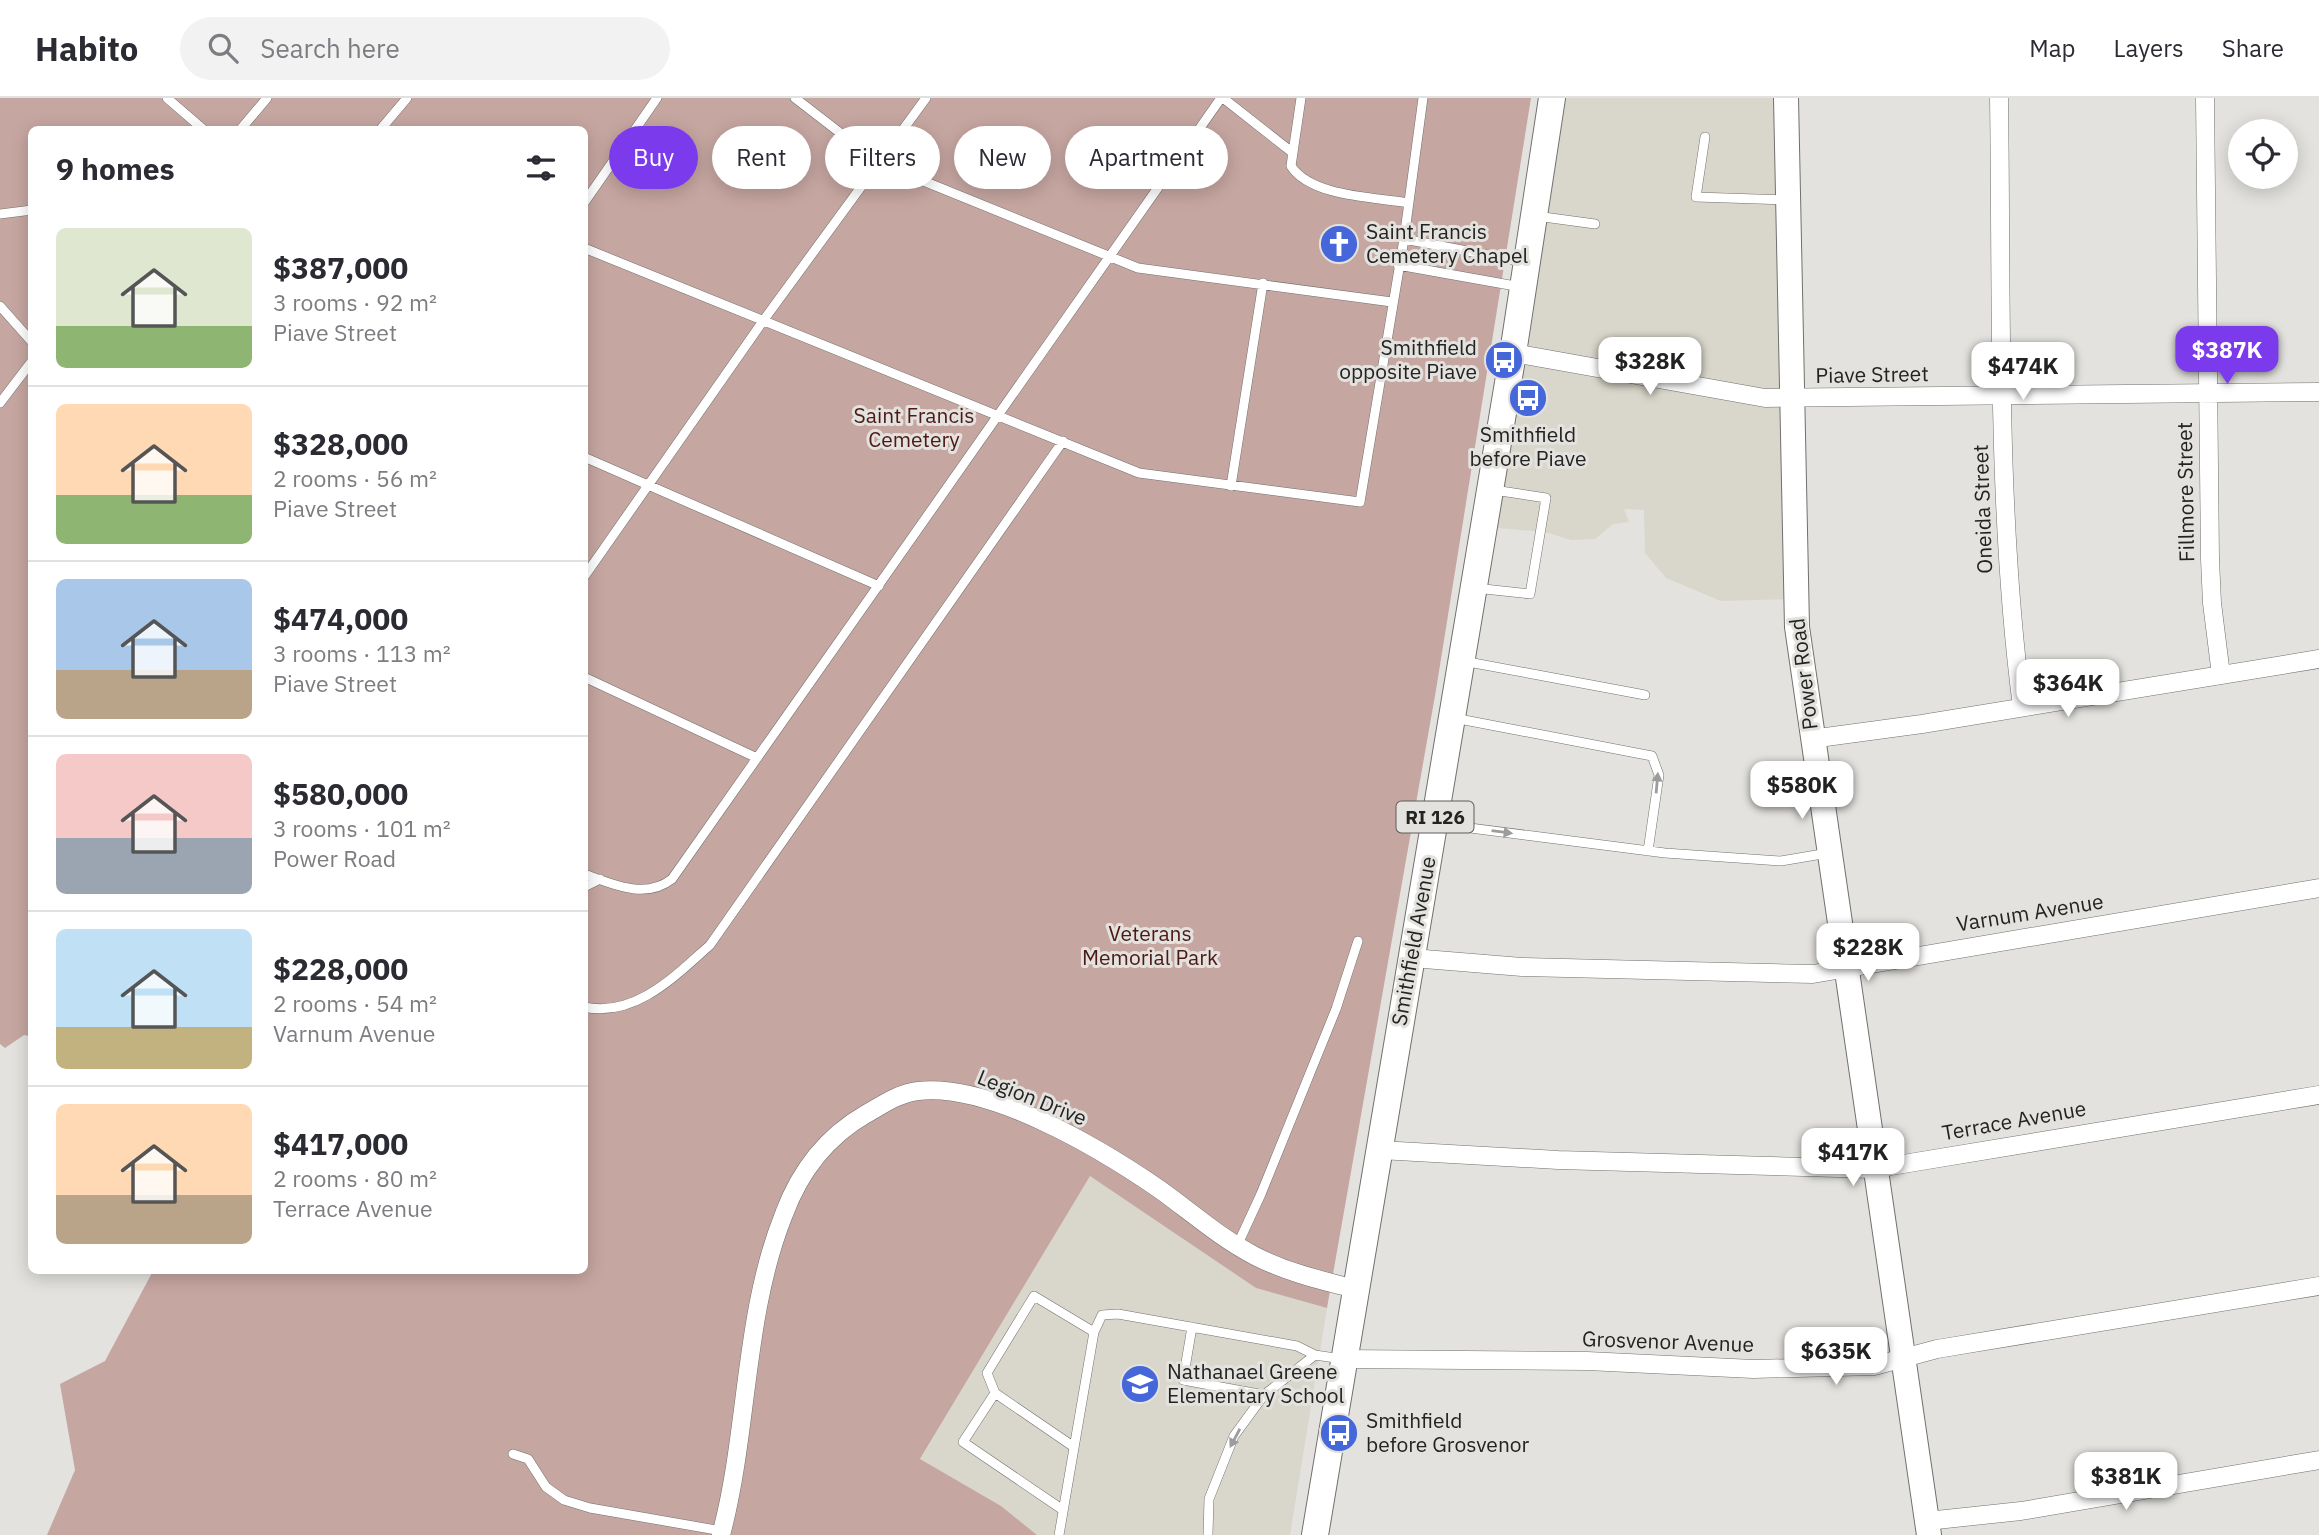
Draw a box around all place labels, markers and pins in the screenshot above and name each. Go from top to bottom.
place label: Saint Francis Cemetery Chapel [1366,217,1528,269]
church icon: Saint Francis Cemetery Chapel [1318,223,1360,265]
pin: $387K [2178,327,2276,386]
place label: Smithfield opposite Piave [1339,333,1477,385]
pin: $328K [1601,338,1699,397]
bus stop icon: Smithfield opposite Piave [1483,339,1525,381]
pin: $474K [1974,342,2072,402]
bus stop icon: Smithfield before Piave [1507,377,1549,419]
place label: Smithfield before Piave [1470,420,1587,472]
pin: $364K [2019,660,2117,719]
pin: $580K [1753,762,1851,821]
pin: $228K [1819,924,1917,983]
pin: $417K [1804,1128,1902,1188]
pin: $635K [1787,1328,1885,1387]
place label: Nathanael Greene Elementary School [1167,1357,1344,1409]
school or university icon: Nathanael Greene Elementary School [1119,1363,1161,1405]
place label: Smithfield before Grosvenor [1366,1406,1530,1458]
bus stop icon: Smithfield before Grosvenor [1318,1412,1360,1454]
pin: $381K [2077,1452,2175,1512]

